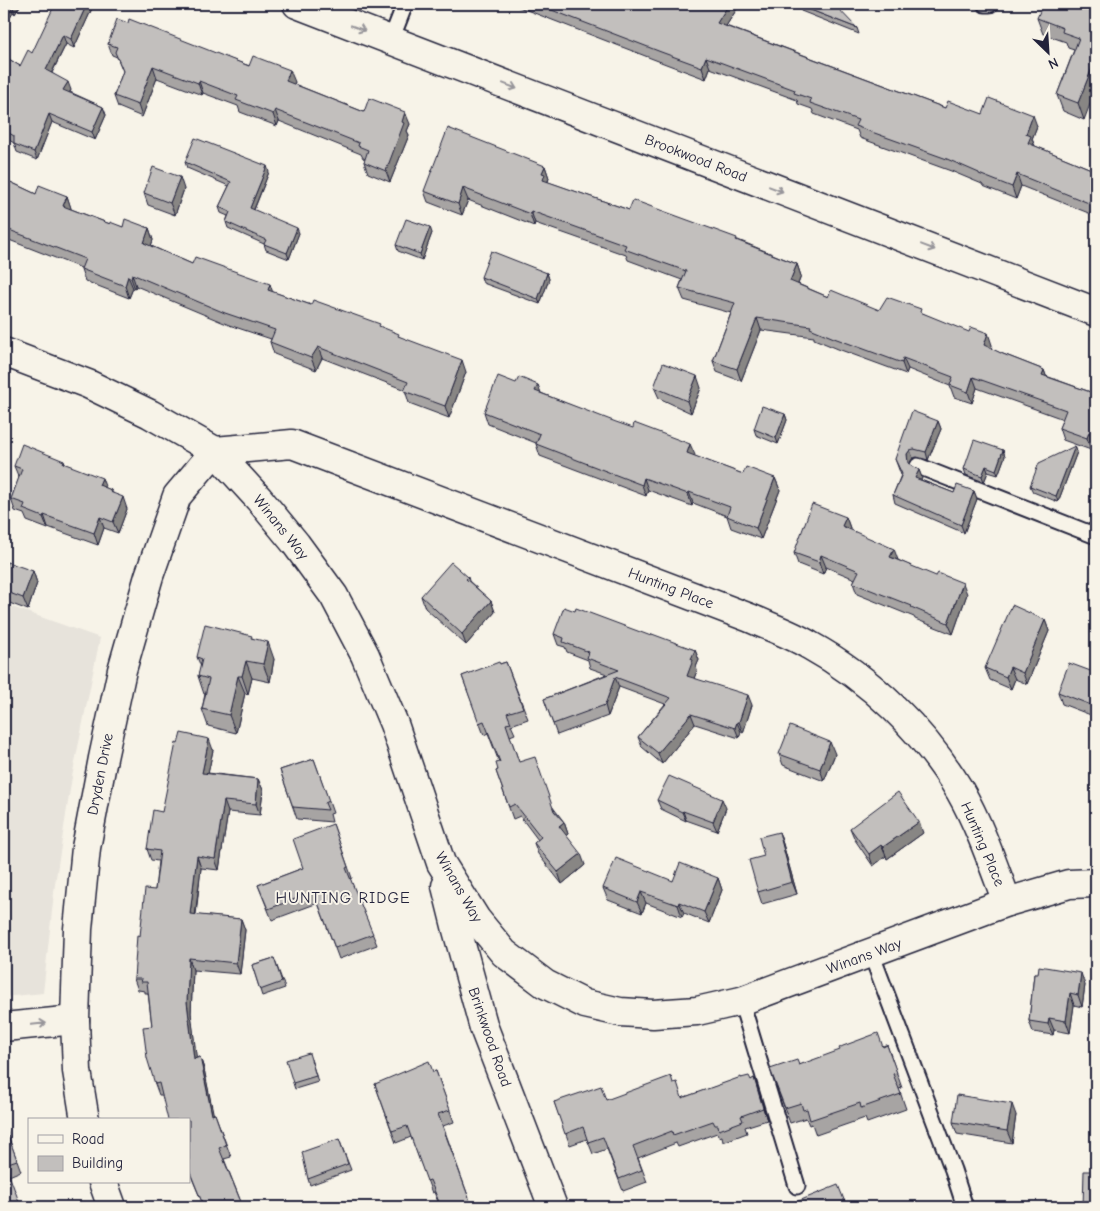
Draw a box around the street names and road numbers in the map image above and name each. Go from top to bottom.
street label: Brookwood Road [642,130,750,186]
street label: Winans Way [249,491,313,563]
street label: Hunting Place [626,563,717,613]
street label: Dryden Drive [83,731,117,816]
street label: Hunting Place [957,799,1009,889]
street label: Winans Way [432,849,487,926]
street label: Winans Way [824,934,904,978]
street label: Brinkwood Road [465,985,515,1089]

